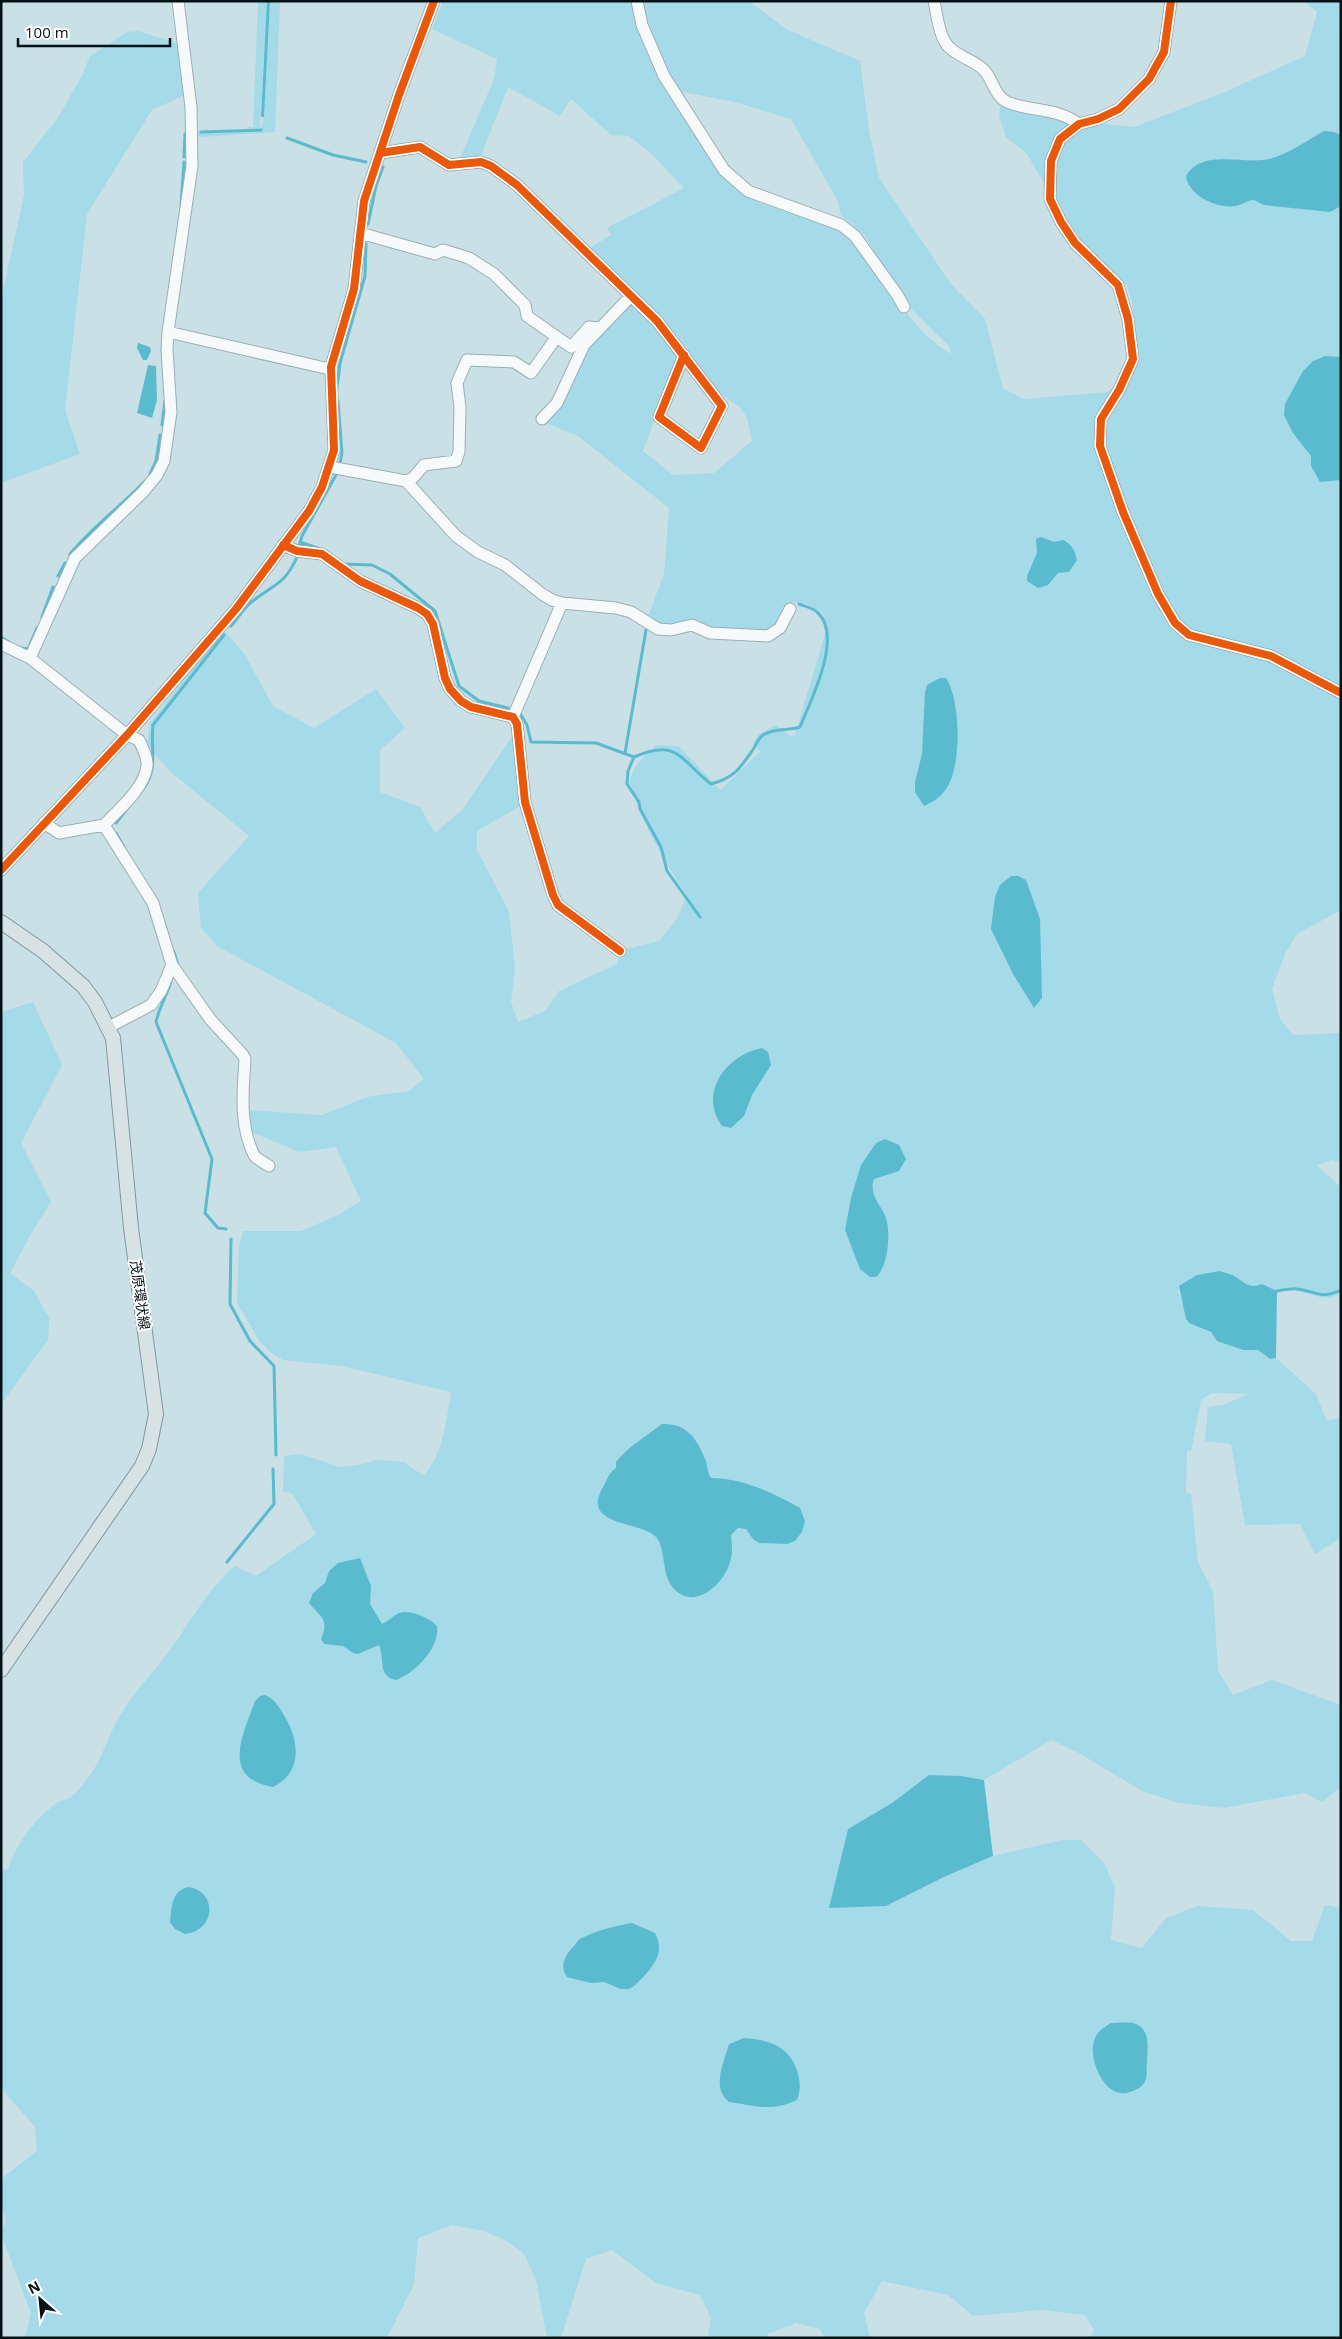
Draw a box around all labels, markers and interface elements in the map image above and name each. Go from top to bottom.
scale bar [18,15,170,47]
text: 100 m [25,22,69,42]
street label: 茂原環状線 [126,1259,155,1331]
north arrow [15,2274,65,2324]
text: N [24,2276,43,2298]

